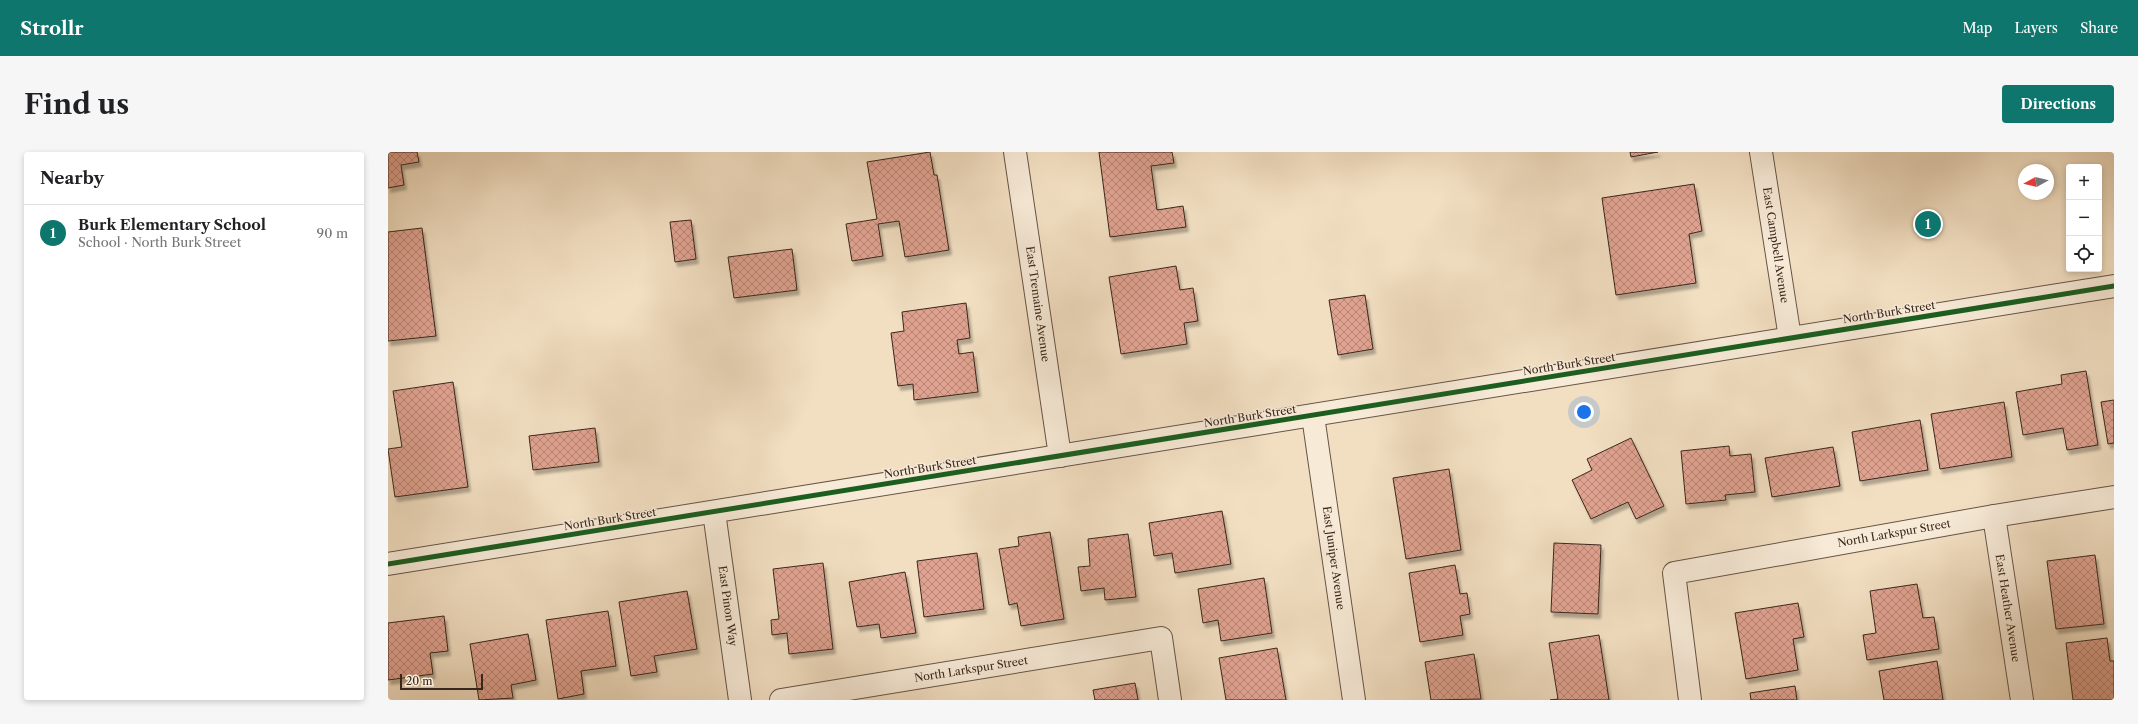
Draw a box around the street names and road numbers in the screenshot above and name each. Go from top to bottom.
street label: East Campbell Avenue [1760,186,1792,304]
street label: East Tremaine Avenue [1023,245,1053,363]
street label: North Burk Street [1842,298,1936,326]
street label: North Burk Street [1522,350,1616,378]
street label: North Burk Street [1203,402,1297,430]
street label: North Burk Street [883,453,977,481]
street label: North Burk Street [563,505,657,533]
street label: East Juniper Avenue [1320,505,1348,611]
street label: North Larkspur Street [1836,516,1952,550]
street label: East Heather Avenue [1993,553,2023,663]
street label: East Pinon Way [715,565,741,648]
street label: North Larkspur Street [913,653,1029,685]

